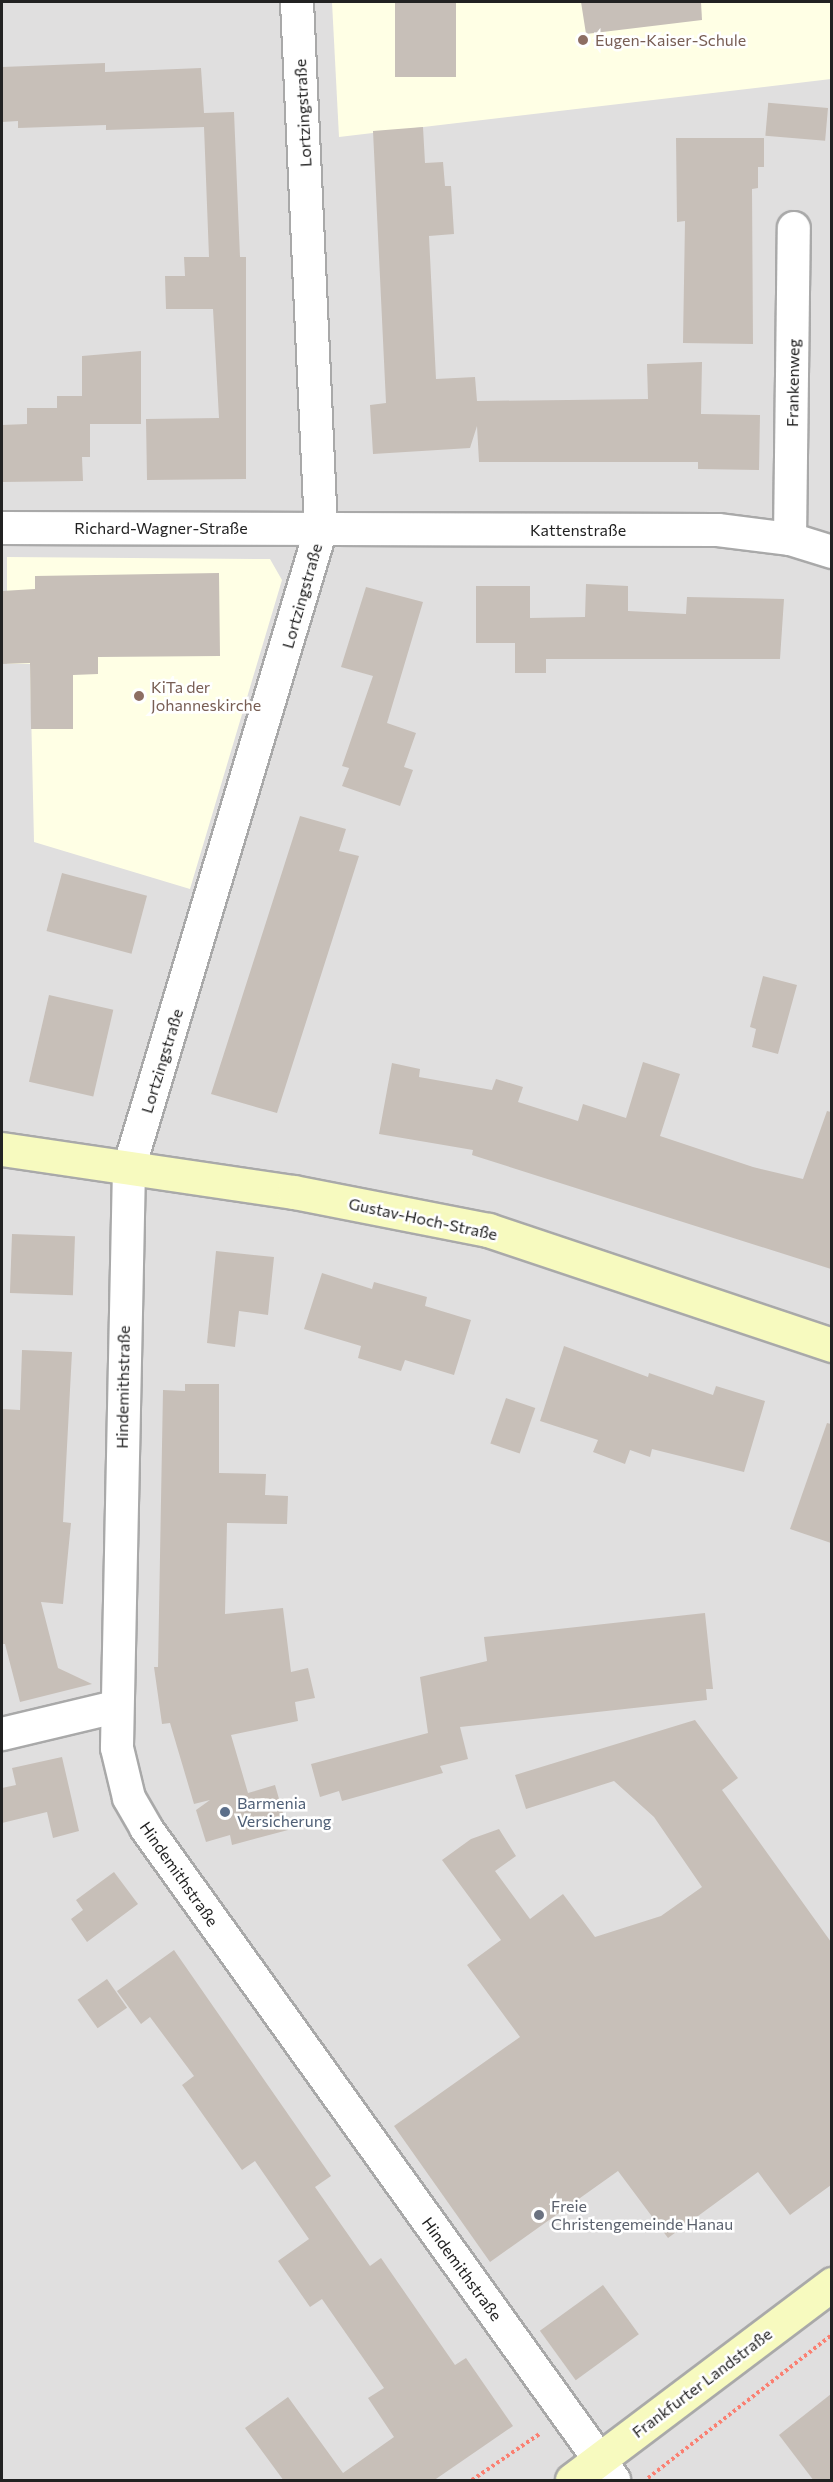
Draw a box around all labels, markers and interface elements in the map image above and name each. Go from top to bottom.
place label: Eugen-Kaiser-Schule [595,30,746,50]
marker: Eugen-Kaiser-Schule [576,33,590,47]
street label: Lortzingstraße [291,59,315,167]
street label: Frankenweg [783,339,803,427]
street label: Richard-Wagner-Straße [74,518,248,538]
street label: Kattenstraße [530,520,626,540]
street label: Lortzingstraße [278,541,326,651]
place label: KiTa der Johanneskirche [151,677,261,715]
marker: KiTa der Johanneskirche [132,689,146,703]
street label: Lortzingstraße [137,1007,187,1115]
street label: Gustav-Hoch-Straße [347,1194,499,1244]
street label: Hindemithstraße [112,1325,134,1449]
place label: Barmenia Versicherung [237,1793,331,1831]
marker: Barmenia Versicherung [218,1805,232,1819]
street label: Hindemithstraße [136,1818,222,1930]
place label: Freie Christengemeinde Hanau [551,2196,733,2234]
marker: Freie Christengemeinde Hanau [532,2208,546,2222]
street label: Hindemithstraße [418,2213,506,2325]
street label: Frankfurter Landstraße [628,2324,776,2442]

